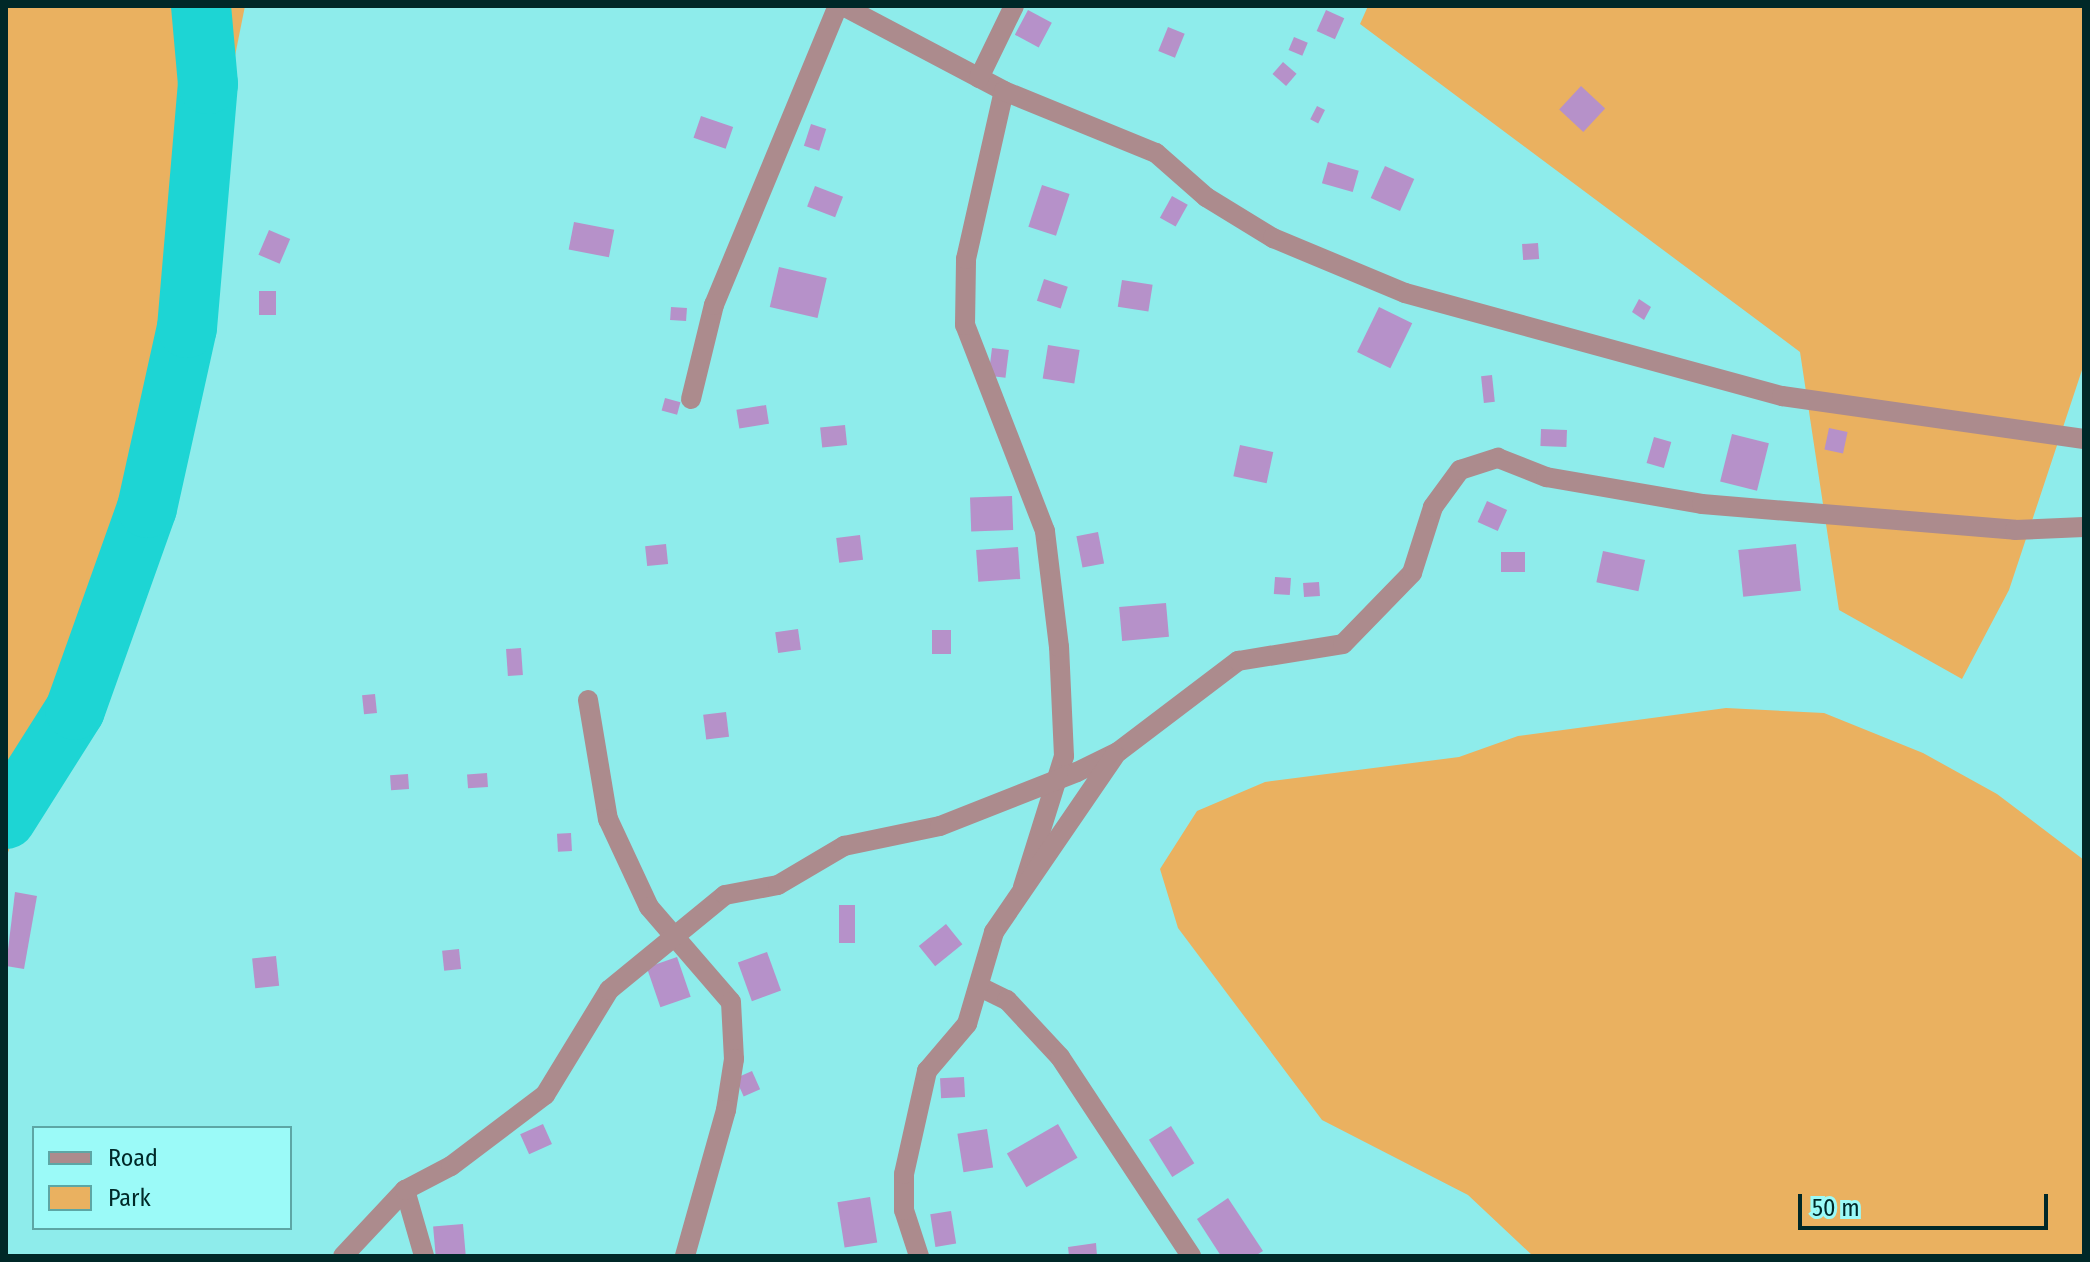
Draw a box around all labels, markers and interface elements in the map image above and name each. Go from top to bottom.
legend [32,1126,292,1230]
text: Road [108,1144,158,1172]
scale bar [1802,1178,2052,1228]
text: Park [108,1184,151,1212]
text: 50 m [1812,1194,1860,1222]

